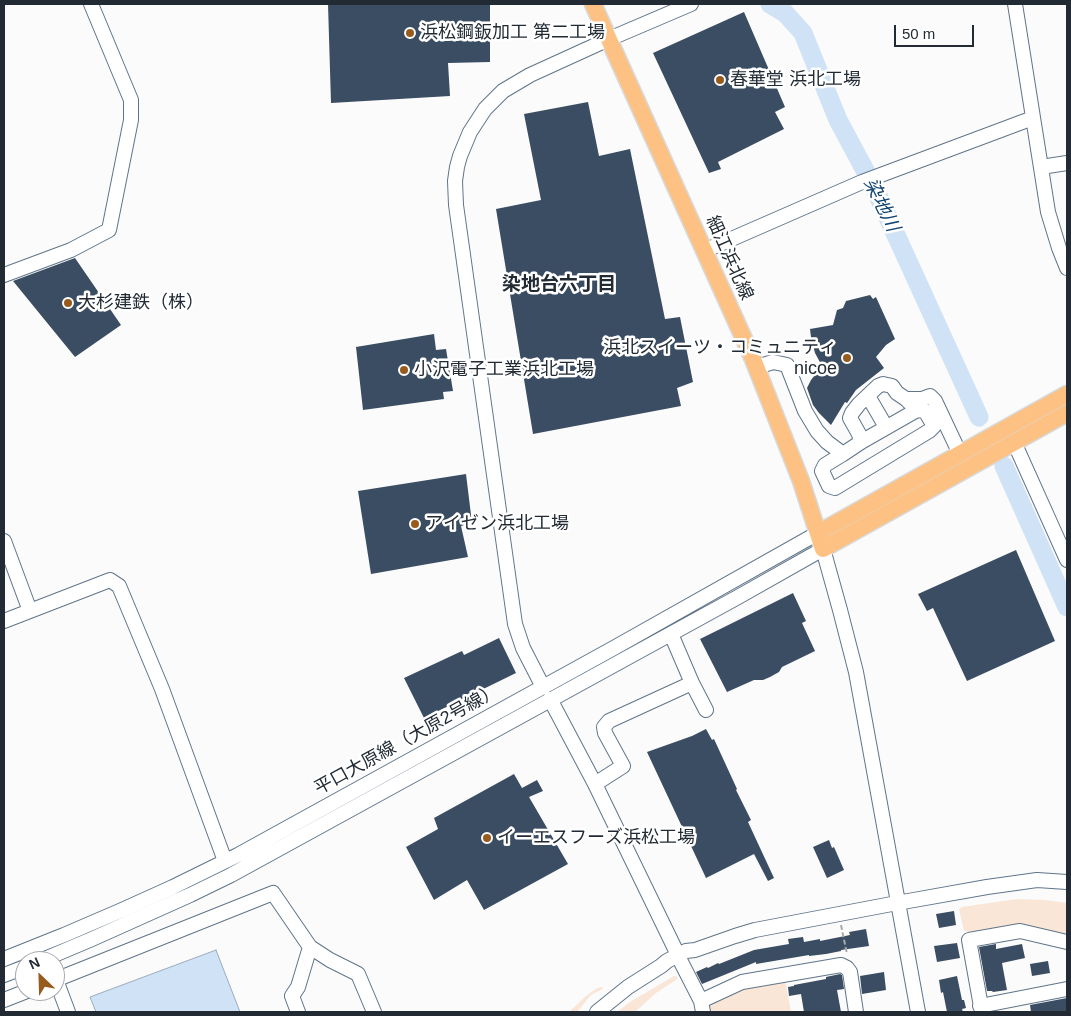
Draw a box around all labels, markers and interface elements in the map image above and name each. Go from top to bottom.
scale bar [896,15,976,47]
place label: 浜松鋼鈑加工 第二工場 [420,22,605,44]
text: 50 m [902,25,935,42]
marker: 浜松鋼鈑加工 第二工場 [404,27,416,39]
place label: 春華堂 浜北工場 [730,69,861,91]
marker: 春華堂 浜北工場 [714,74,726,86]
water label: 染地川 [858,174,904,236]
street label: 細江浜北線 [701,212,757,304]
district label: 染地台六丁目 [502,274,616,296]
place label: 大杉建鉄（株） [78,292,204,314]
marker: 大杉建鉄（株） [62,297,74,309]
place label: 浜北スイーツ・コミュニティ nicoe [603,337,837,379]
marker: 浜北スイーツ・コミュニティ nicoe [841,352,853,364]
place label: 小沢電子工業浜北工場 [414,359,594,381]
marker: 小沢電子工業浜北工場 [398,364,410,376]
place label: アイゼン浜北工場 [425,513,569,535]
marker: アイゼン浜北工場 [409,518,421,530]
street label: 平口大原線（大原2号線） [311,680,503,800]
place label: イーエスフーズ浜松工場 [497,827,695,849]
marker: イーエスフーズ浜松工場 [481,832,493,844]
north arrow [15,951,65,1001]
text: N [26,954,42,973]

